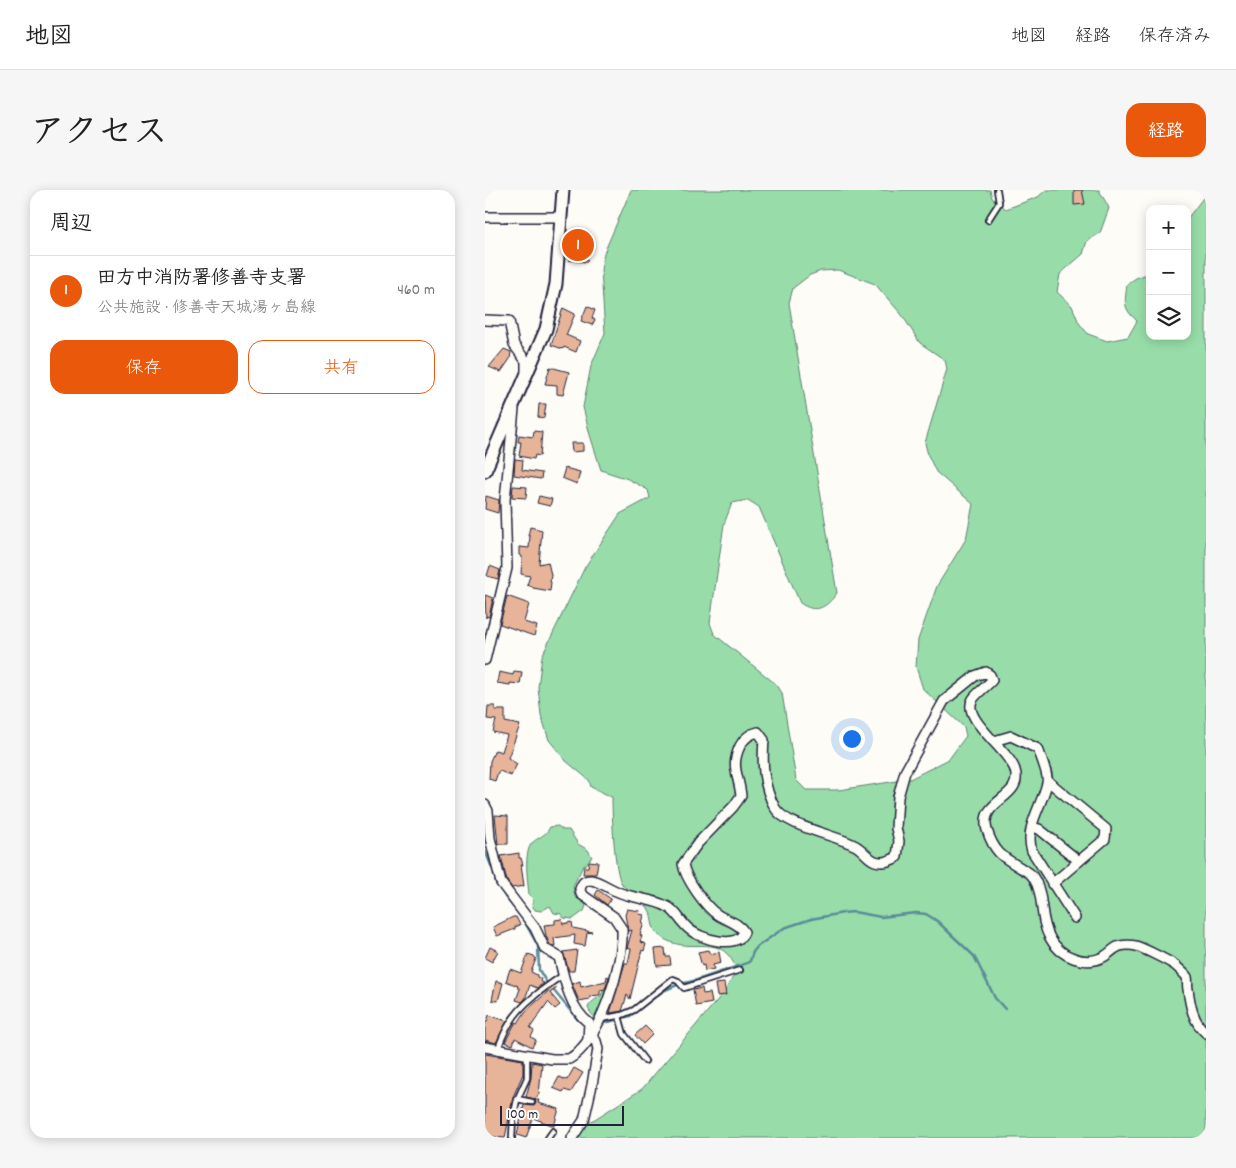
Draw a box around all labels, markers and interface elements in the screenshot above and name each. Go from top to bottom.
text: 地図 [25,21,73,55]
text: 地図 [1011,25,1047,50]
text: 経路 [1075,25,1111,50]
text: 保存済み [1139,25,1211,50]
button: 経路 [1126,103,1206,157]
text: アクセス [30,110,168,160]
map controls [1146,205,1191,340]
button: + [1146,205,1191,250]
text: 周辺 [50,210,92,240]
pin: 1 [562,226,594,264]
button: − [1146,250,1191,295]
text: 田方中消防署修善寺支署 [97,266,306,293]
text: 1 [64,279,68,302]
text: 460 m [397,279,435,302]
button: layers [1146,295,1191,340]
text: 公共施設 · 修善寺天城湯ヶ島線 [97,297,316,320]
button: 保存 [50,340,238,394]
button: 共有 [248,340,435,394]
your location [839,726,865,752]
scale bar [500,1103,624,1126]
text: 100 m [507,1105,538,1125]

